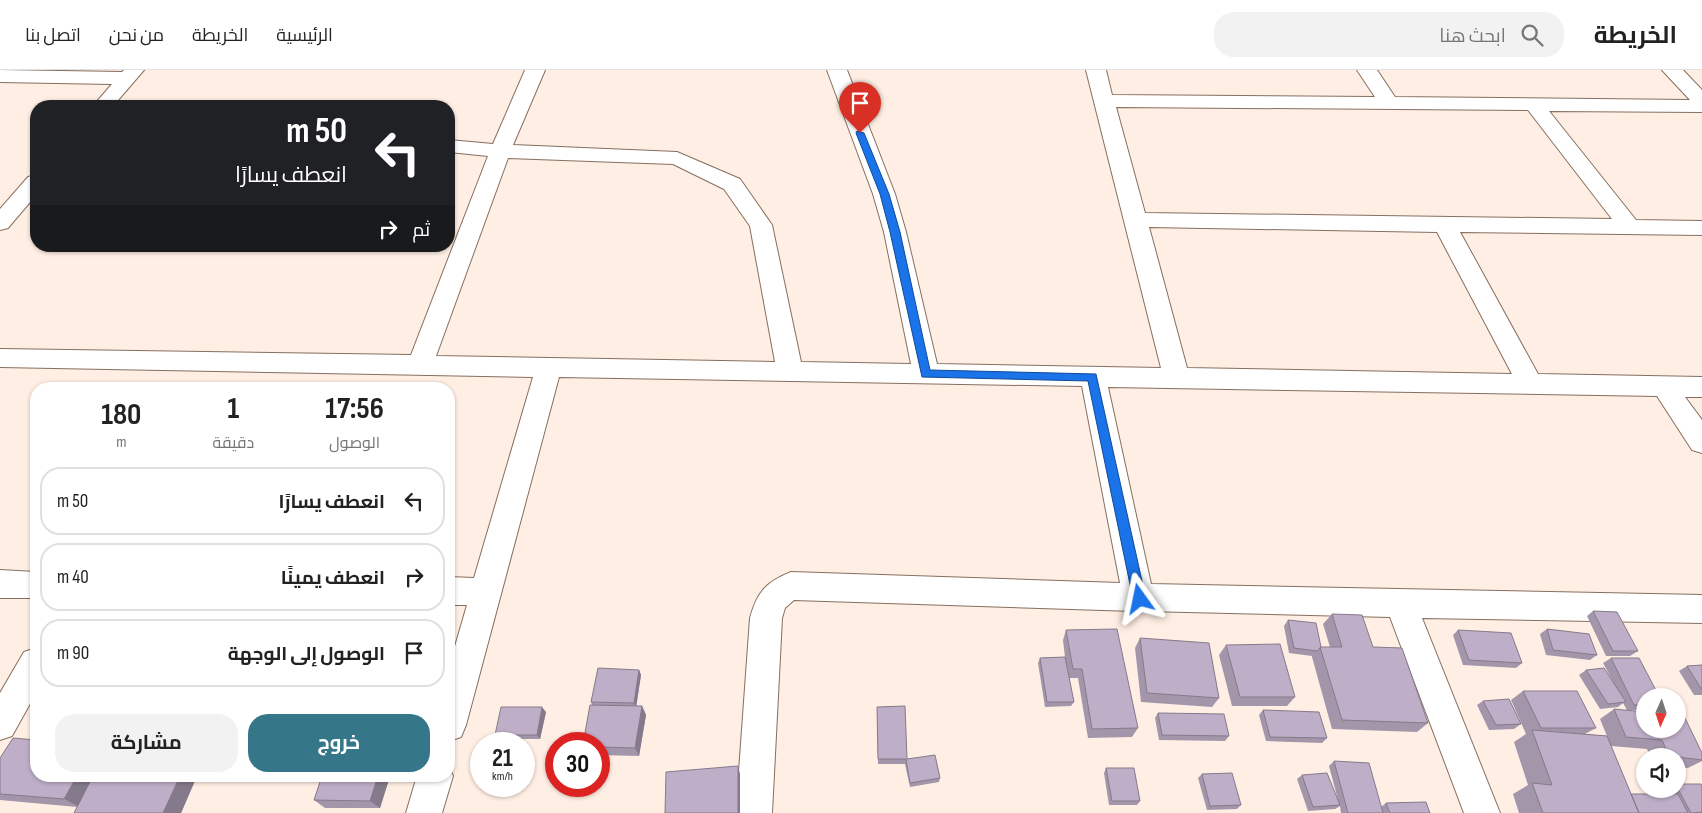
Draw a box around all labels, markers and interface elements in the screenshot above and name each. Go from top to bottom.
search box [1214,12,1564,57]
icon: search [1518,21,1546,49]
text: الخريطة [1594,21,1677,50]
text: اتصل بنا [25,25,81,46]
text: من نحن [109,25,164,46]
text: الخريطة [192,25,248,46]
text: الرئيسية [276,25,333,46]
text: ابحث هنا [1439,25,1506,48]
pin [839,82,881,133]
icon: arrive [846,89,874,117]
text: 50 m [286,110,347,153]
icon: left [365,120,430,185]
text: انعطف يسارًا [235,162,347,189]
icon: right [374,215,402,243]
text: ثم [412,219,430,242]
text: 1 [227,391,239,427]
text: 17:56 [325,391,384,427]
text: 180 [101,397,141,433]
text: m [116,433,126,452]
text: دقيقة [213,434,254,453]
text: الوصول [329,434,380,453]
icon: left [400,487,428,515]
text: 50 m [57,490,88,513]
text: انعطف يسارًا [278,491,385,514]
icon: right [400,563,428,591]
text: 40 m [57,566,89,589]
text: انعطف يمينًا [281,567,385,590]
position arrow [1113,572,1165,624]
icon: arrive [400,639,428,667]
text: 90 m [57,642,89,665]
text: الوصول إلى الوجهة [228,643,385,666]
north arrow [1636,688,1686,738]
map controls [1636,688,1686,798]
button: مشاركة [55,714,238,772]
button: خروج [248,714,430,772]
speed limit sign: 30 [545,732,610,797]
text: 21 [492,743,513,774]
button: sound [1636,748,1686,798]
text: km/h [492,769,513,784]

